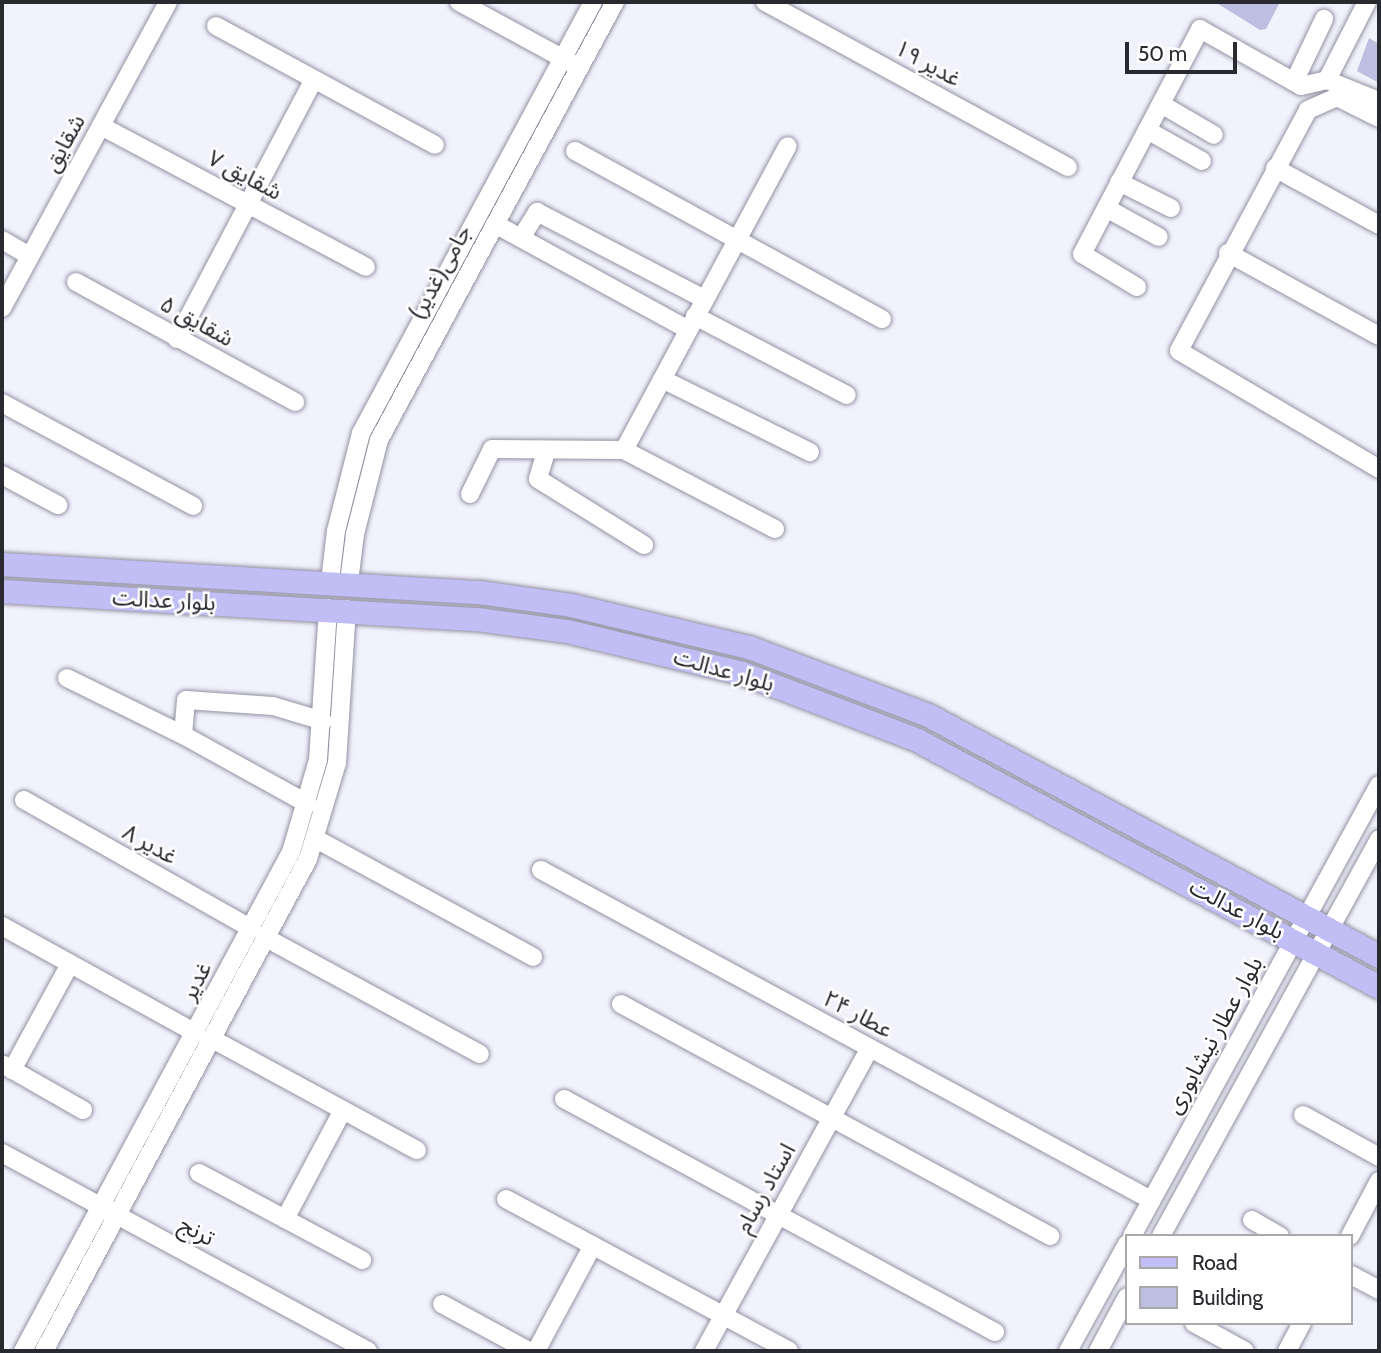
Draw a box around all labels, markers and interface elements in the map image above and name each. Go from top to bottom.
scale bar [1129,28,1241,72]
street label: غدیر ۱۹ [890,34,966,92]
text: 50 m [1138,41,1187,66]
street label: شقایق [37,109,91,177]
street label: شقایق ۷ [203,144,287,206]
street label: جامی(غدیر) [403,220,477,324]
street label: شقایق ۵ [155,290,239,352]
street label: بلوار عدالت [112,584,216,616]
street label: بلوار عدالت [670,642,778,698]
street label: غدیر ۸ [118,818,182,870]
street label: بلوار عدالت [1185,873,1289,945]
street label: بلوار عطار نیشابوری [1159,952,1269,1118]
street label: غدیر [174,957,218,1005]
street label: عطار ۲۴ [819,984,897,1044]
street label: استاد رسام [729,1138,801,1238]
street label: ترنج [174,1210,220,1252]
legend [1126,1234,1353,1325]
text: Road [1192,1250,1238,1275]
text: Building [1192,1285,1263,1310]

